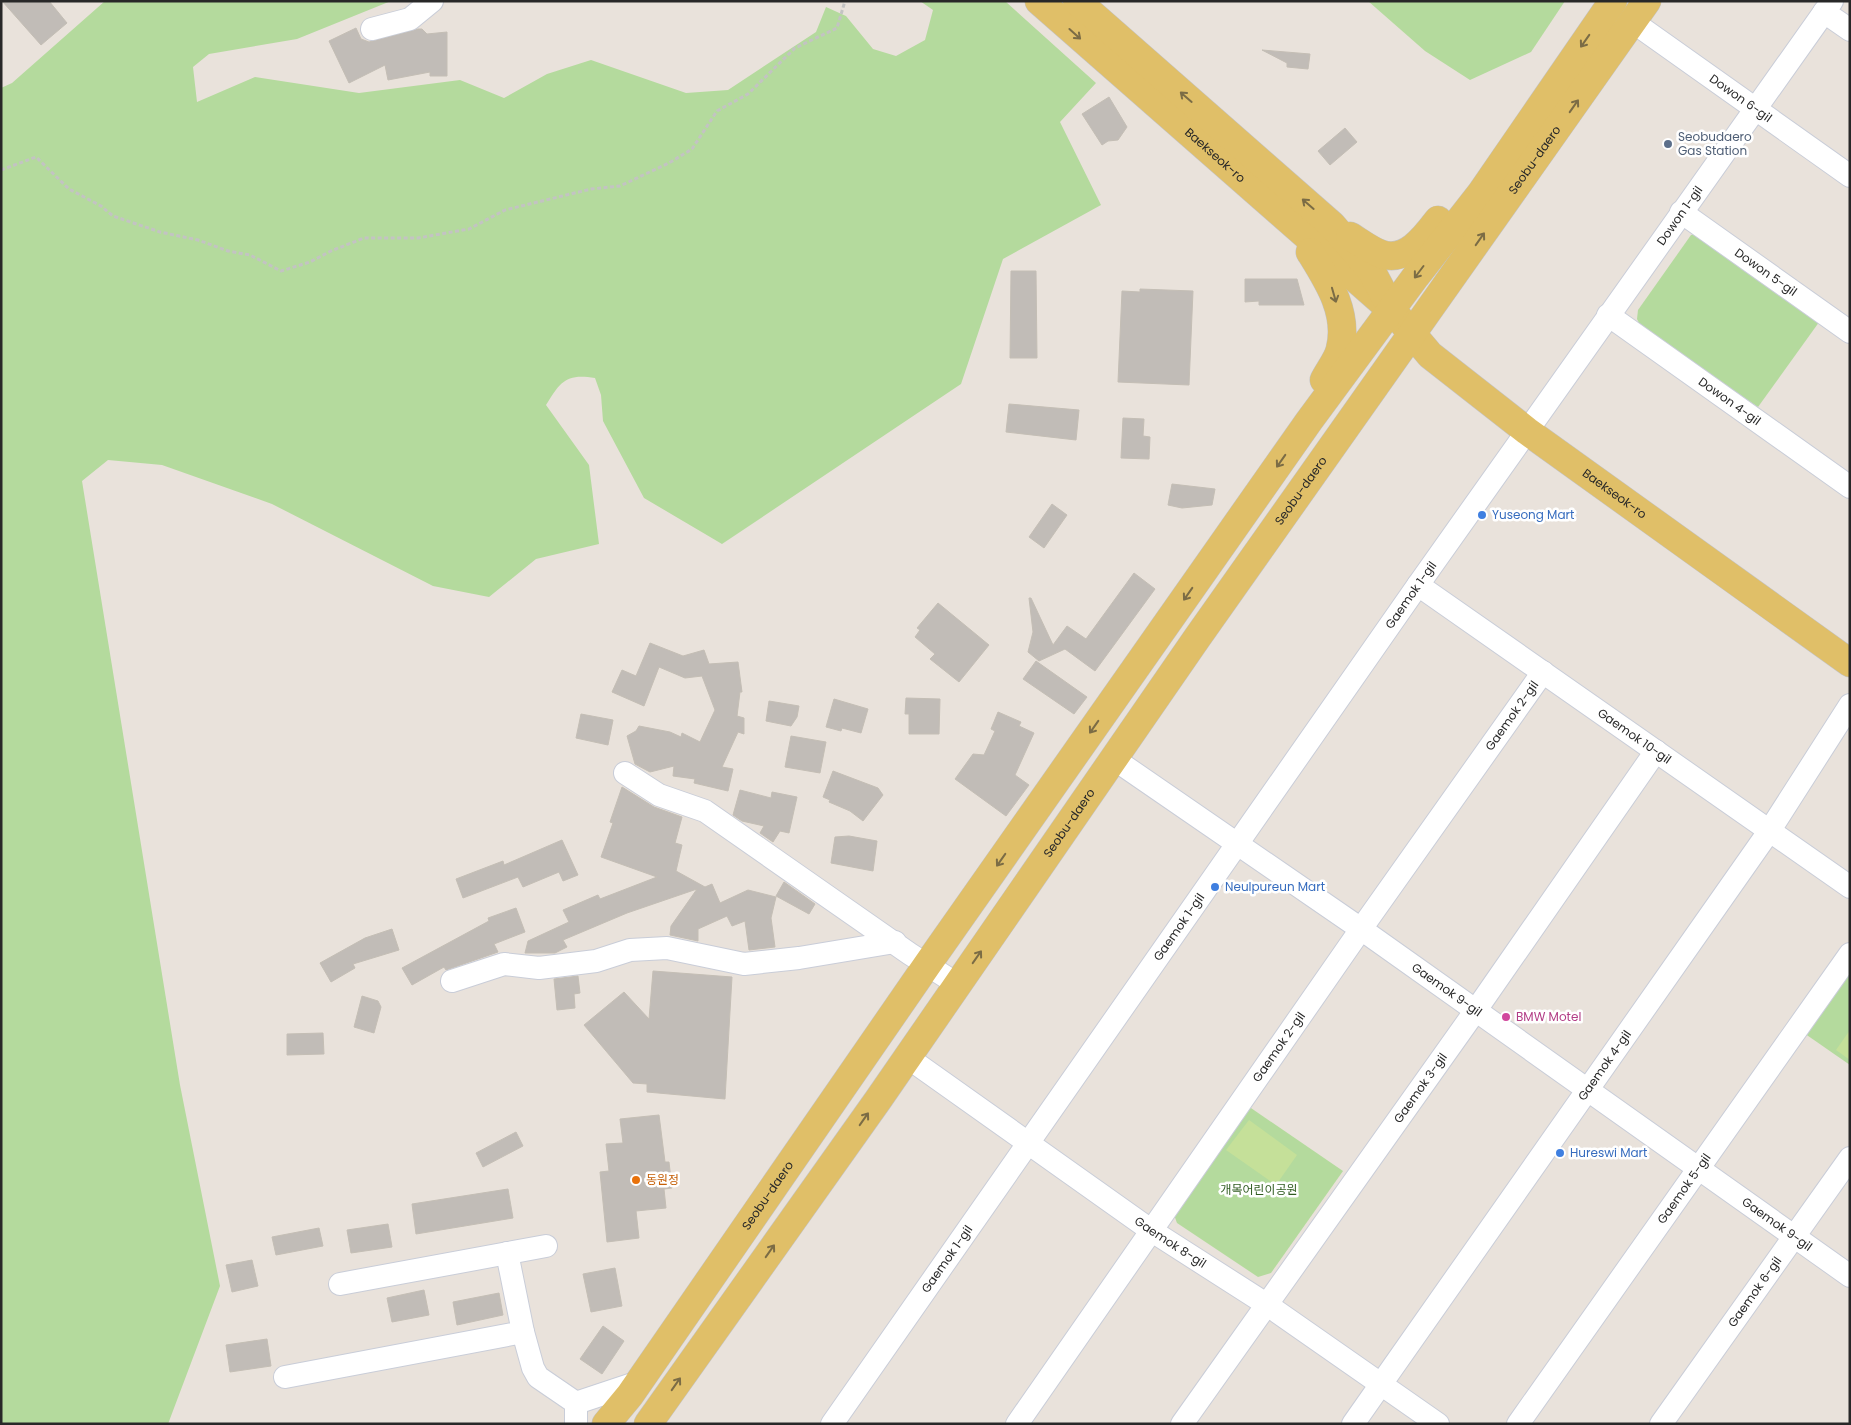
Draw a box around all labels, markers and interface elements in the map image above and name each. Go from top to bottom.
one-way arrow [1068,28,1081,40]
one-way arrow [1580,34,1590,48]
street label: Dowon 6-gil [1706,70,1776,126]
one-way arrow [1179,91,1192,103]
one-way arrow [1569,99,1579,113]
street label: Seobu-daero [1504,122,1565,197]
street label: Baekseok-ro [1181,124,1249,186]
place label: Seobudaero Gas Station [1678,128,1752,159]
marker: Seobudaero Gas Station [1662,138,1674,150]
street label: Dowon 1-gil [1652,182,1706,249]
one-way arrow [1301,199,1314,210]
one-way arrow [1475,232,1485,246]
street label: Dowon 5-gil [1731,244,1801,300]
one-way arrow [1413,266,1424,279]
one-way arrow [1330,287,1340,303]
street label: Dowon 4-gil [1695,373,1764,429]
street label: Seobu-daero [1270,452,1331,528]
one-way arrow [1276,454,1286,468]
street label: Baekseok-ro [1579,465,1651,523]
place label: Yuseong Mart [1492,506,1574,523]
marker: Yuseong Mart [1476,509,1488,521]
street label: Gaemok 1-gil [1381,558,1440,632]
one-way arrow [1183,587,1193,601]
street label: Gaemok 2-gil [1481,677,1542,754]
street label: Gaemok 10-gil [1594,704,1675,768]
one-way arrow [1089,720,1099,734]
street label: Seobu-daero [1039,784,1099,861]
one-way arrow [996,853,1006,867]
place label: Neulpureun Mart [1225,878,1325,895]
marker: Neulpureun Mart [1209,881,1221,893]
street label: Gaemok 1-gil [1149,890,1208,964]
one-way arrow [972,950,982,964]
street label: Gaemok 9-gil [1408,959,1486,1020]
street label: Gaemok 2-gil [1248,1008,1309,1085]
place label: BMW Motel [1516,1008,1581,1025]
marker: BMW Motel [1500,1011,1512,1023]
street label: Gaemok 4-gil [1574,1027,1635,1104]
street label: Gaemok 3-gil [1389,1049,1451,1126]
one-way arrow [859,1112,869,1126]
place label: Hureswi Mart [1570,1144,1647,1161]
marker: Hureswi Mart [1554,1147,1566,1159]
street label: Gaemok 5-gil [1653,1150,1715,1227]
street label: Seobu-daero [737,1157,797,1233]
place label: 동원정 [646,1171,679,1188]
marker: 동원정 [630,1174,642,1186]
park label: 개목어린이공원 [1220,1181,1298,1198]
street label: Gaemok 9-gil [1739,1193,1816,1255]
street label: Gaemok 8-gil [1131,1212,1210,1272]
street label: Gaemok 1-gil [917,1222,976,1296]
one-way arrow [765,1245,775,1259]
street label: Gaemok 6-gil [1724,1253,1785,1330]
one-way arrow [671,1377,681,1391]

